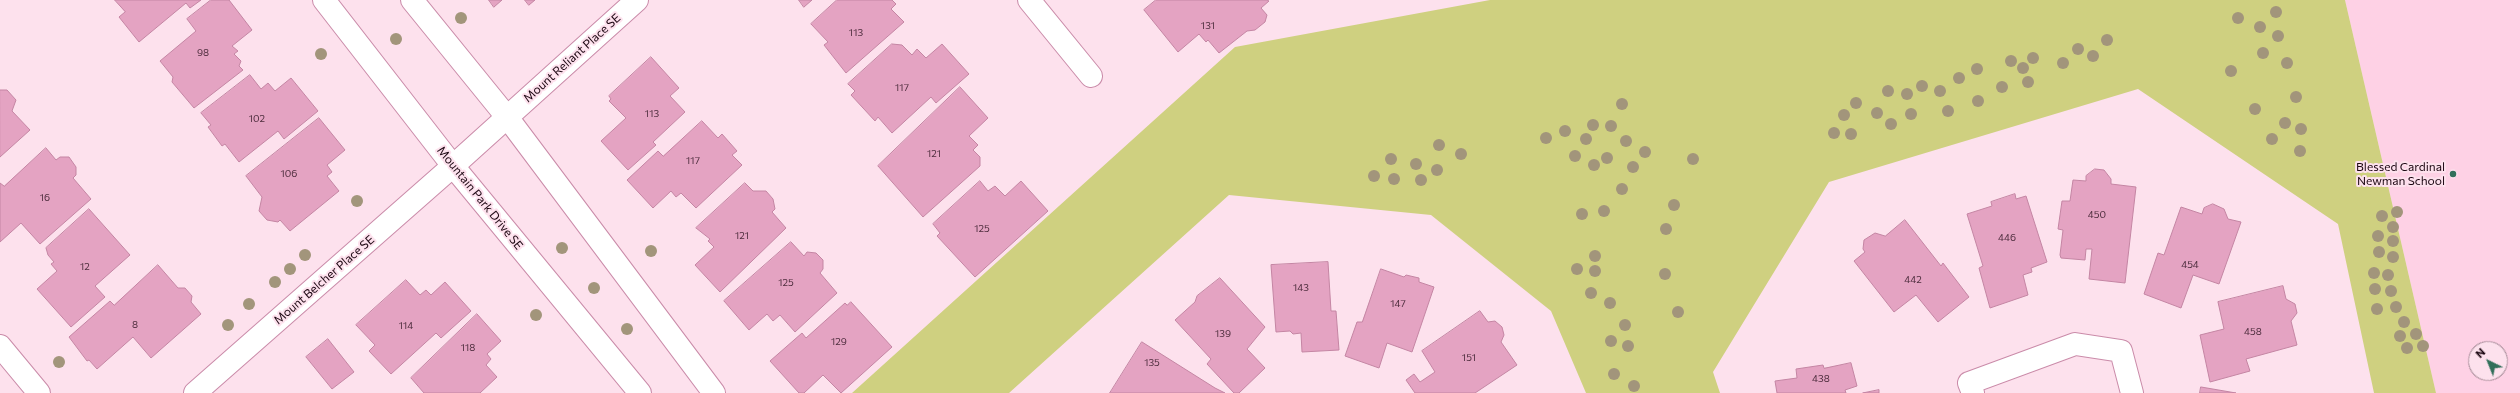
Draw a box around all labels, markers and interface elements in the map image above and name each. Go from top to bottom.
street label: Mount Reliant Place SE [521,11,623,105]
house number: 131 [1201,20,1215,32]
house number: 113 [849,27,863,39]
house number: 98 [197,47,209,59]
house number: 117 [895,82,909,94]
house number: 113 [645,108,659,120]
house number: 102 [249,113,265,125]
street label: Mountain Park Drive SE [434,144,526,252]
house number: 121 [927,148,941,160]
house number: 117 [686,155,700,167]
place label: Blessed Cardinal Newman School [2356,160,2445,188]
house number: 106 [281,168,297,180]
marker: Blessed Cardinal Newman School [2448,169,2458,179]
house number: 16 [40,192,50,204]
house number: 450 [2088,209,2106,221]
house number: 125 [974,223,990,235]
house number: 121 [735,230,749,242]
street label: Mount Belcher Place SE [271,232,377,328]
house number: 446 [1998,232,2016,244]
house number: 454 [2181,259,2199,271]
house number: 12 [80,261,90,273]
house number: 442 [1904,274,1922,286]
house number: 125 [778,277,794,289]
house number: 143 [1293,282,1309,294]
house number: 147 [1390,298,1406,310]
house number: 8 [132,319,138,331]
house number: 114 [399,320,413,332]
house number: 458 [2244,326,2262,338]
house number: 139 [1215,328,1231,340]
house number: 129 [831,336,847,348]
north arrow [2468,341,2508,381]
house number: 118 [461,342,475,354]
text: N [2473,345,2488,360]
house number: 151 [1462,352,1476,364]
house number: 135 [1144,357,1160,369]
house number: 438 [1812,373,1830,385]

